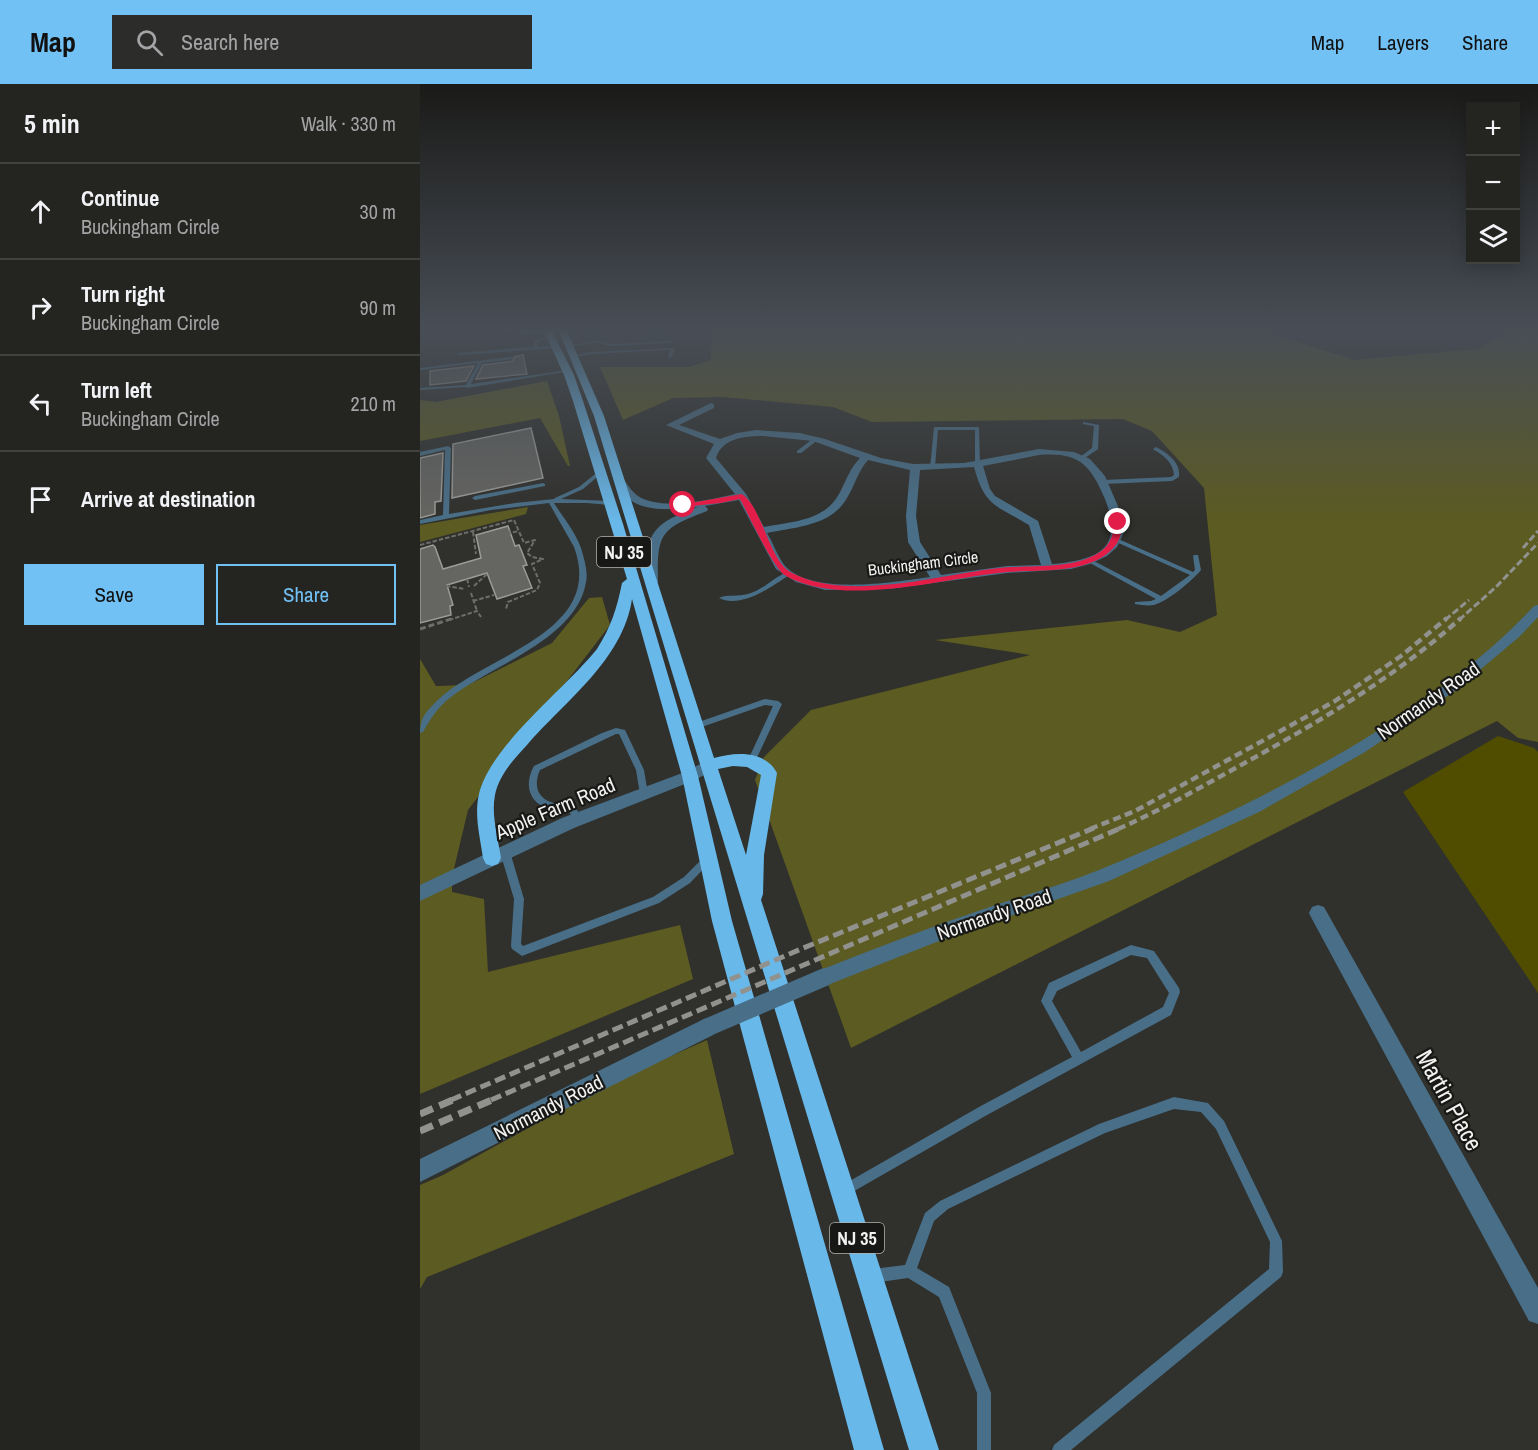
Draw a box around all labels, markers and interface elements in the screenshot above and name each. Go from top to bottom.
search box [112,15,532,69]
text: Map [30,23,76,61]
icon: search [133,26,166,59]
text: Search here [181,27,279,57]
text: Map [1311,28,1344,57]
text: Layers [1377,28,1429,57]
text: Share [1462,28,1508,57]
map controls [1466,102,1520,264]
button: + [1466,102,1520,156]
text: 5 min [24,106,80,141]
text: Walk · 330 m [301,110,396,137]
button: − [1466,156,1520,210]
text: Continue [81,183,159,213]
icon: ahead [24,195,57,228]
text: 30 m [360,198,396,225]
button: layers [1466,210,1520,264]
text: Buckingham Circle [81,213,220,240]
text: Turn right [81,279,165,309]
icon: right [24,291,57,324]
text: 90 m [360,294,396,321]
text: Buckingham Circle [81,309,220,336]
text: Turn left [81,375,152,405]
icon: left [24,387,57,420]
text: 210 m [350,390,396,417]
text: Buckingham Circle [81,405,220,432]
icon: arrive [24,483,57,516]
text: Arrive at destination [81,484,255,514]
route start [669,491,695,517]
route end [1104,508,1130,534]
road number: NJ 35 [597,537,651,567]
street label: Buckingham Circle [867,545,979,581]
button: Save [24,564,204,625]
button: Share [216,564,396,625]
street label: Normandy Road [1371,655,1485,745]
street label: Apple Farm Road [490,771,619,846]
street label: Normandy Road [933,882,1055,946]
street label: Martin Place [1409,1044,1491,1156]
street label: Normandy Road [489,1068,607,1146]
road number: NJ 35 [830,1223,884,1253]

